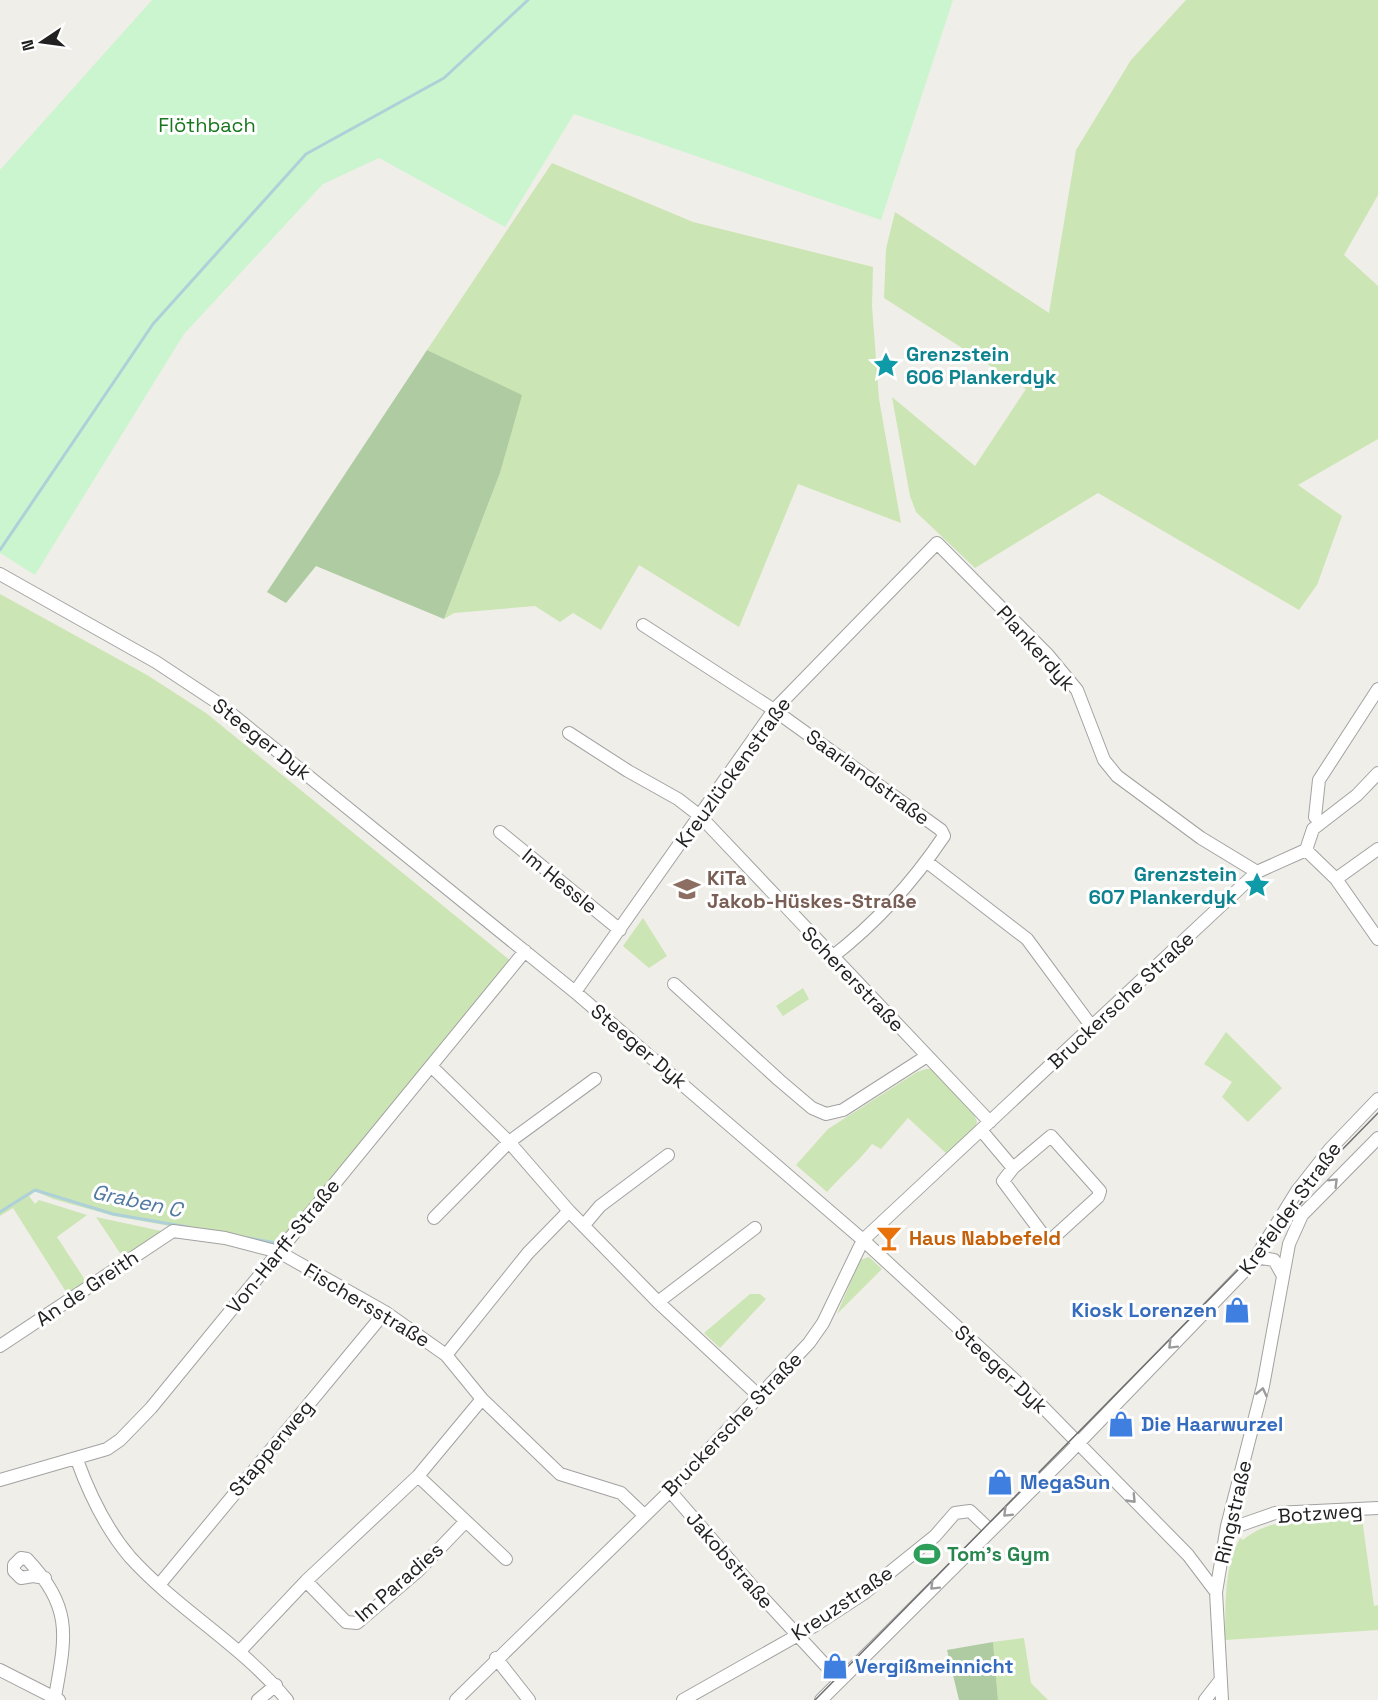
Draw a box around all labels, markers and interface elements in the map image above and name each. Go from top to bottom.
north arrow [12,12,72,72]
text: N [16,38,39,53]
park label: Flöthbach [158,112,256,138]
place label: Grenzstein 606 Plankerdyk [906,341,1056,390]
place icon: Grenzstein 606 Plankerdyk [871,350,901,380]
street label: Plankerdyk [991,600,1081,696]
street label: Steeger Dyk [207,692,317,786]
street label: Kreuzlückenstraße [670,692,796,852]
street label: Saarlandstraße [801,723,935,831]
street label: Im Hessle [517,843,603,919]
place label: Grenzstein 607 Plankerdyk [1089,861,1237,910]
place label: KiTa Jakob-Hüskes-Straße [707,865,917,914]
place icon: Grenzstein 607 Plankerdyk [1242,870,1272,900]
school or university icon: KiTa Jakob-Hüskes-Straße [672,874,702,904]
street label: Schererstraße [796,921,910,1037]
street label: Bruckersche Straße [1042,925,1200,1075]
street label: Steeger Dyk [585,998,693,1094]
street label: Krefelder Straße [1233,1136,1347,1280]
street label: Von-Harff-Straße [221,1173,345,1319]
water label: Graben C [90,1178,187,1224]
one-way arrow [1326,1178,1337,1189]
bar icon: Haus Nabbefeld [874,1223,904,1253]
place label: Haus Nabbefeld [909,1225,1061,1251]
street label: An de Greith [31,1244,143,1332]
street label: Fischersstraße [299,1257,435,1353]
shop icon: Kiosk Lorenzen [1222,1295,1252,1325]
place label: Kiosk Lorenzen [1072,1297,1217,1323]
street label: Steeger Dyk [949,1319,1053,1419]
one-way arrow [1169,1337,1180,1348]
street label: Bruckersche Straße [656,1346,808,1502]
one-way arrow [1254,1387,1267,1397]
street label: Stapperweg [223,1394,319,1502]
shop icon: Die Haarwurzel [1106,1409,1136,1439]
place label: Die Haarwurzel [1141,1411,1283,1437]
street label: Ringstraße [1208,1458,1258,1566]
shop icon: MegaSun [985,1467,1015,1497]
place label: MegaSun [1020,1469,1110,1495]
one-way arrow [1125,1491,1136,1502]
street label: Botzweg [1277,1497,1363,1529]
street label: Jakobstraße [681,1506,779,1614]
one-way arrow [1003,1506,1014,1517]
street label: Im Paradies [349,1536,449,1628]
sports icon: Tom's Gym [912,1539,942,1569]
place label: Tom's Gym [947,1541,1050,1567]
street label: Kreuzstraße [786,1560,898,1646]
one-way arrow [930,1579,941,1590]
shop icon: Vergißmeinnicht [820,1651,850,1681]
place label: Vergißmeinnicht [855,1653,1014,1679]

